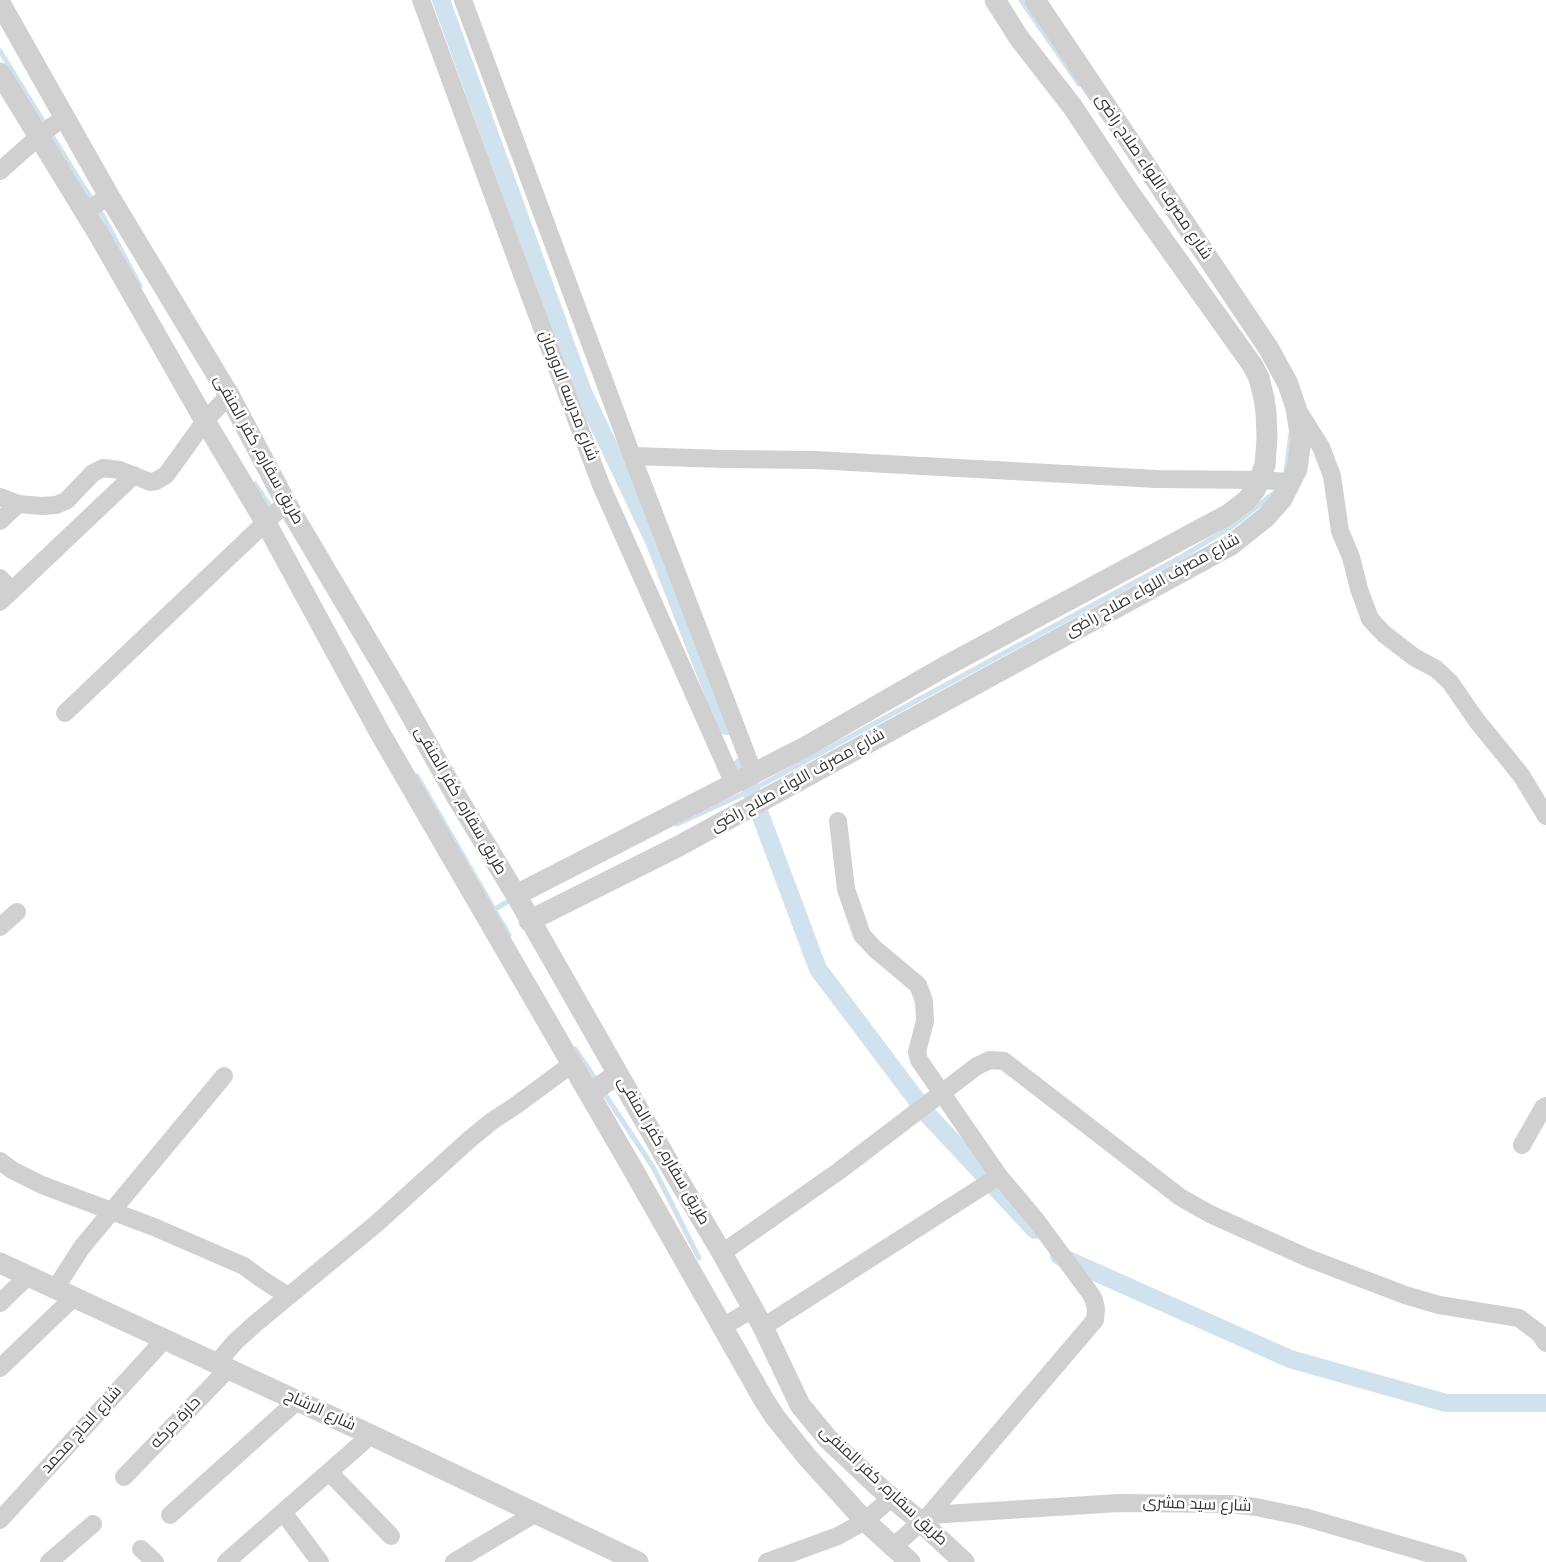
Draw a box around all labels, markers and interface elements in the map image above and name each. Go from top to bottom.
street label: شارع مصرف اللواء صلاح راضى [1090,90,1216,264]
street label: شارع مدرسه الاورمان [534,328,602,464]
street label: طريق سقاره, كفر المنفى [209,372,307,528]
street label: شارع مصرف اللواء صلاح راضى [1063,530,1243,642]
street label: طريق سقاره, كفر المنفى [410,724,510,878]
street label: شارع مصرف اللواء صلاح راضى [708,725,888,837]
street label: طريق سقاره, كفر المنفى [613,1074,713,1228]
street label: شارع الحاج محمد [38,1382,126,1478]
street label: شارع الرشاح [282,1386,358,1436]
street label: حارة حركه [147,1393,205,1453]
street label: طريق سقاره, كفر المنفى [815,1422,951,1550]
street label: شارع سيد مشرى [1142,1494,1252,1516]

